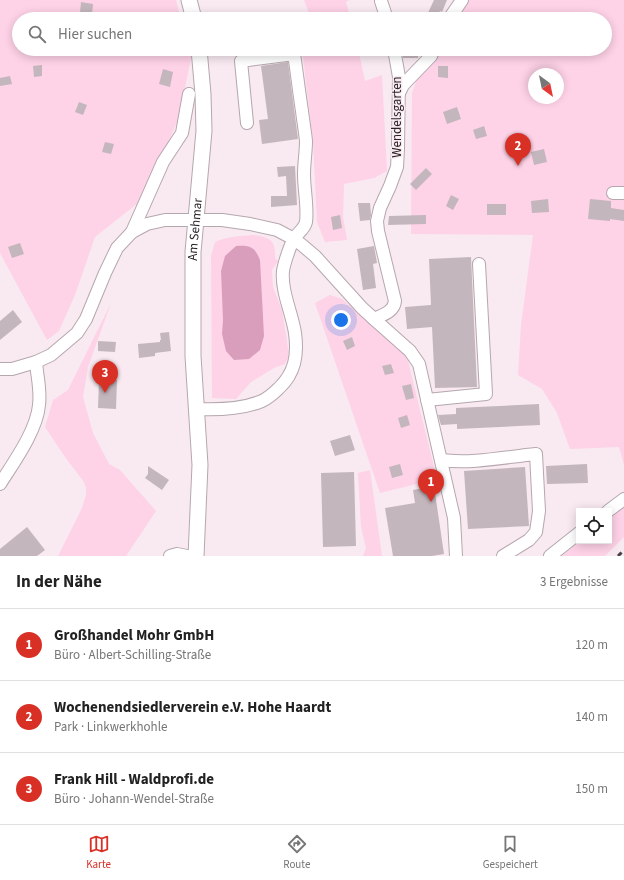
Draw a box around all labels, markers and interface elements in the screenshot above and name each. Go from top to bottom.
search box [12,12,612,56]
icon: search [26,23,48,45]
text: Hier suchen [58,24,132,45]
north arrow [528,68,564,104]
street label: Wendelsgarten [388,76,406,158]
pin: 2 [505,133,531,166]
street label: Am Sehmar [184,197,207,261]
your location [331,310,351,330]
pin: 3 [92,360,118,393]
pin: 1 [418,469,444,502]
map controls [576,508,612,544]
button: locate [576,508,612,544]
text: In der Nähe [16,570,102,594]
text: 3 Ergebnisse [540,573,608,591]
text: Großhandel Mohr GmbH [54,625,214,646]
text: 1 [26,636,32,654]
text: 120 m [575,636,608,654]
text: Büro · Albert-Schilling-Straße [54,646,211,664]
text: Wochenendsiedlerverein e.V. Hohe Haardt [54,697,331,718]
text: 2 [26,708,32,726]
text: 140 m [575,708,608,726]
text: Park · Linkwerkhohle [54,718,167,736]
text: Frank Hill - Waldprofi.de [54,769,214,790]
text: 3 [26,780,32,798]
text: 150 m [575,780,608,798]
text: Büro · Johann-Wendel-Straße [54,790,214,808]
tab: Karte [86,833,111,872]
tab: Route [283,833,310,872]
tab: Gespeichert [483,833,538,872]

